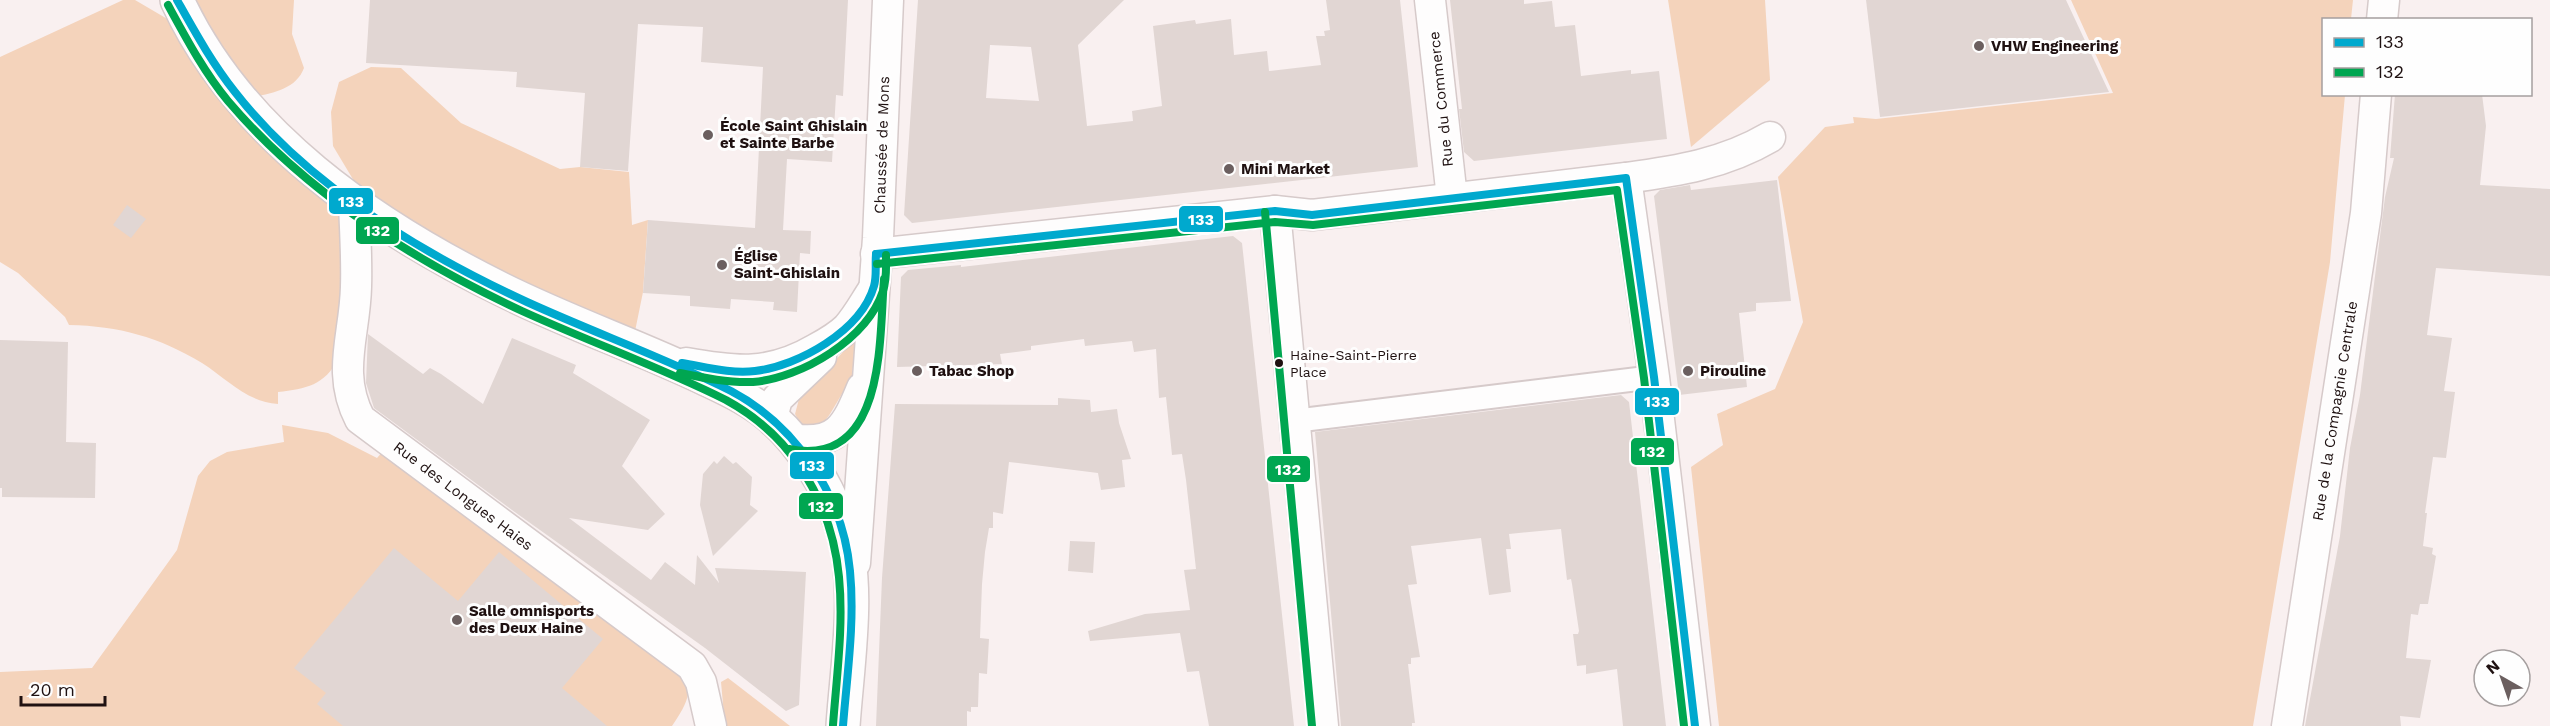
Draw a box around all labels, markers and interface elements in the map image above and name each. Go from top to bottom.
legend [2322,18,2532,96]
street label: Rue du Commerce [1425,30,1457,168]
text: 133 [2376,31,2404,52]
place label: VHW Engineering [1991,37,2119,55]
marker: VHW Engineering [1972,39,1986,53]
text: 132 [2376,61,2404,82]
street label: Chaussée de Mons [871,76,893,214]
place label: École Saint Ghislain et Sainte Barbe [720,117,867,152]
marker: École Saint Ghislain et Sainte Barbe [701,128,715,142]
place label: Mini Market [1241,160,1330,178]
marker: Mini Market [1222,162,1236,176]
line badge: 133 [328,187,374,215]
text: 133 [338,192,364,211]
line badge: 133 [1178,205,1224,233]
text: 133 [1188,210,1214,229]
line badge: 132 [355,216,400,245]
text: 132 [364,221,390,240]
place label: Église Saint-Ghislain [734,247,840,282]
marker: Église Saint-Ghislain [715,258,729,272]
street label: Rue de la Compagnie Centrale [2309,300,2361,522]
place label: Haine-Saint-Pierre Place [1290,347,1417,380]
marker: Haine-Saint-Pierre Place [1273,357,1285,369]
place label: Tabac Shop [929,362,1014,380]
place label: Pirouline [1700,362,1767,380]
marker: Tabac Shop [910,364,924,378]
marker: Pirouline [1681,364,1695,378]
line badge: 133 [1634,387,1680,416]
text: 133 [1644,392,1670,411]
line badge: 132 [1630,437,1675,466]
street label: Rue des Longues Haies [390,438,536,554]
text: 132 [1639,442,1665,461]
line badge: 133 [789,451,835,480]
line badge: 132 [1266,455,1311,483]
text: 133 [799,456,825,475]
text: 132 [1275,460,1301,479]
line badge: 132 [798,492,844,520]
text: 132 [808,497,834,516]
place label: Salle omnisports des Deux Haine [469,602,594,637]
marker: Salle omnisports des Deux Haine [450,613,464,627]
north arrow [2472,648,2532,708]
text: N [2482,656,2503,678]
scale bar [21,669,105,707]
text: 20 m [30,679,75,700]

